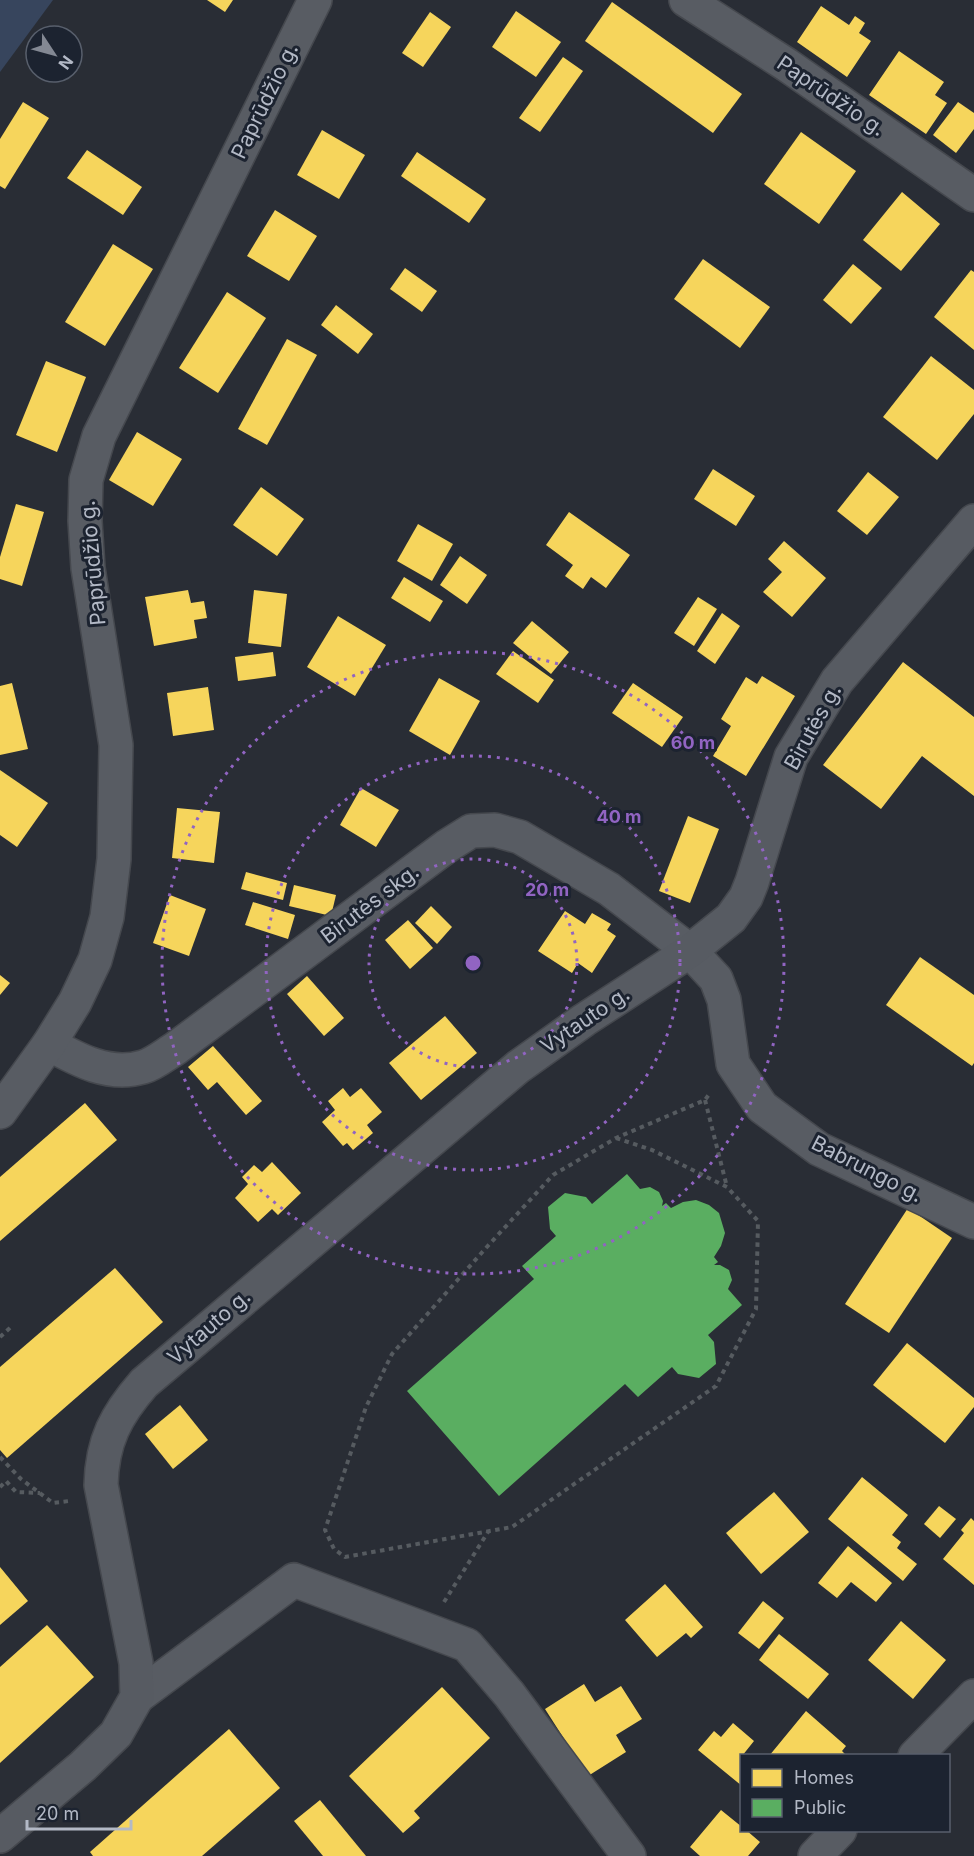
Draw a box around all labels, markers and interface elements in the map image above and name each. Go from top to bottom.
north arrow [24,24,84,84]
street label: Paprūdžio g. [226,39,303,163]
street label: Paprūdžio g. [772,50,890,141]
text: N [54,52,78,74]
street label: Paprūdžio g. [75,500,110,627]
street label: Birutės g. [779,680,846,774]
text: 60 m [671,732,715,753]
text: 40 m [597,806,642,827]
street label: Birutės skg. [316,859,424,949]
text: 20 m [525,879,569,900]
centre of rings [463,953,483,973]
street label: Vytauto g. [536,981,634,1058]
street label: Babrungo g. [807,1130,927,1207]
street label: Vytauto g. [162,1284,255,1369]
legend [740,1754,950,1832]
text: Homes [794,1767,854,1788]
scale bar [27,1793,130,1831]
text: Public [794,1797,846,1818]
text: 20 m [36,1803,79,1824]

